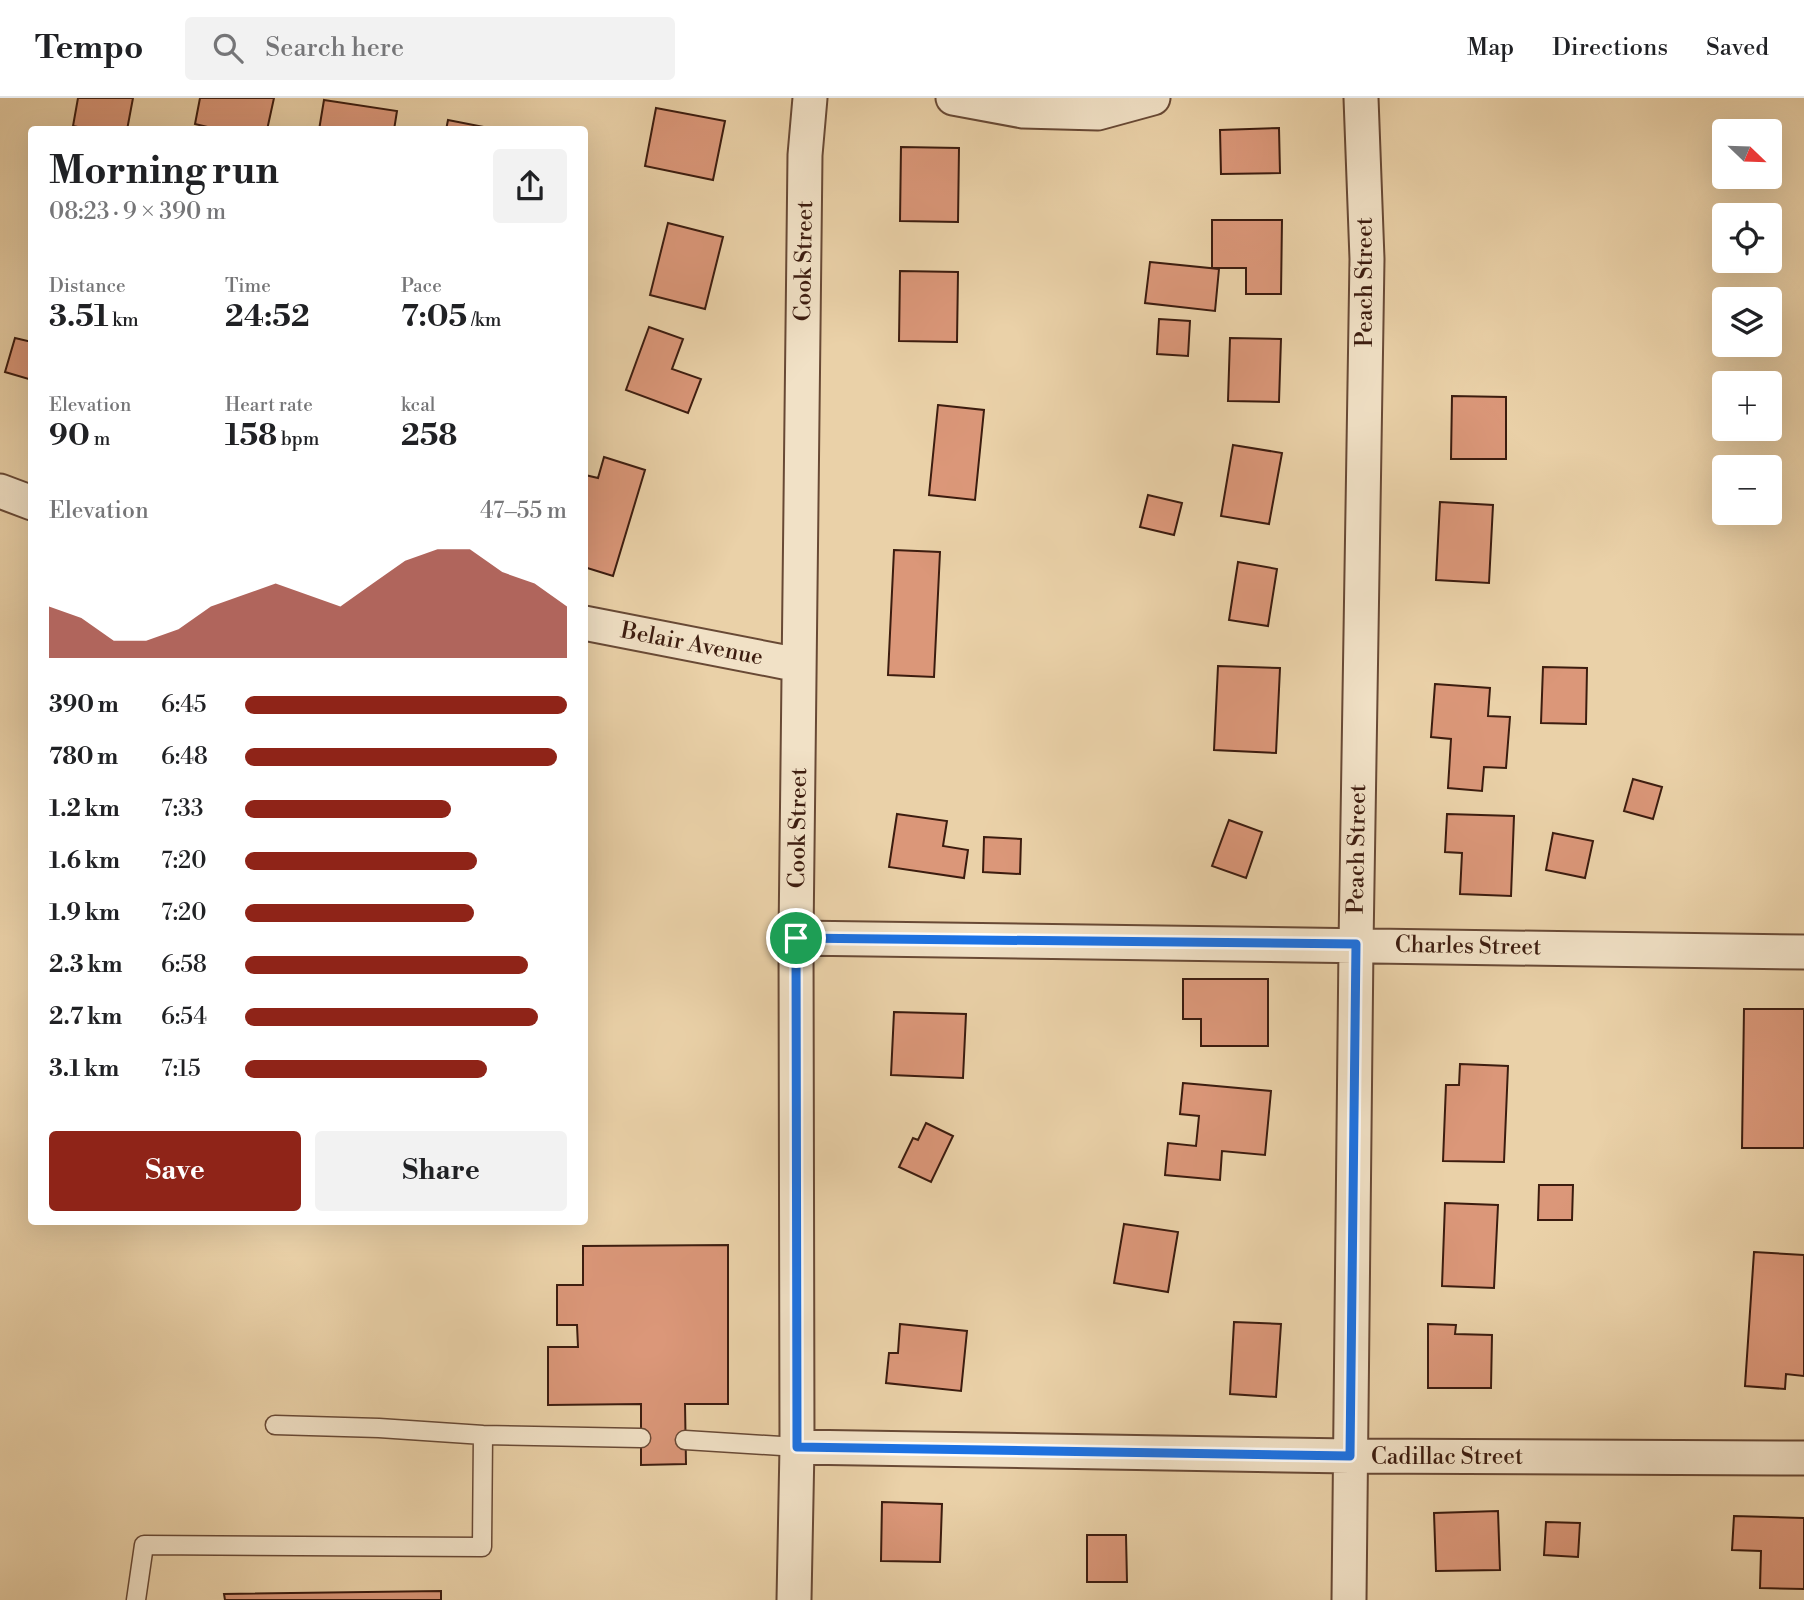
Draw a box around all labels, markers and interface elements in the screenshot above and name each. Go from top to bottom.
search box [185,17,675,80]
text: Tempo [35,28,143,69]
icon: search [209,29,247,67]
text: Search here [265,32,404,64]
text: Map [1467,33,1514,63]
text: Directions [1552,33,1668,63]
text: Saved [1706,33,1769,63]
north arrow [1712,119,1782,189]
map controls [1712,119,1782,525]
text: Morning run [49,148,279,195]
button: share [493,149,567,223]
text: 08:23 · 9 × 390 m [49,198,226,226]
street label: Cook Street [789,200,819,322]
button: locate [1712,203,1782,273]
street label: Peach Street [1351,217,1379,347]
text: Distance [49,274,126,298]
text: Time [225,274,271,298]
text: Pace [401,274,442,298]
button: layers [1712,287,1782,357]
text: 3.51 [49,298,108,336]
text: 24:52 [225,298,310,336]
text: 7:05 [401,298,467,336]
text: km [108,308,139,332]
text: /km [467,308,501,332]
button: + [1712,371,1782,441]
text: Elevation [49,393,131,417]
text: Heart rate [225,393,313,417]
text: kcal [401,393,435,417]
text: 90 [49,417,90,455]
text: 158 [225,417,277,455]
text: 258 [401,417,457,455]
text: m [90,427,110,451]
text: bpm [277,427,320,451]
button: − [1712,455,1782,525]
text: Elevation [49,497,149,525]
text: 47–55 m [480,497,567,525]
street label: Belair Avenue [618,616,766,672]
text: 390 m [49,691,119,719]
text: 6:45 [161,691,207,719]
text: 780 m [49,743,118,771]
text: 6:48 [161,743,208,771]
street label: Cook Street [783,767,813,889]
street label: Peach Street [1342,784,1372,914]
text: 1.2 km [49,795,120,823]
text: 7:33 [161,795,203,823]
text: 1.6 km [49,847,120,875]
text: 7:20 [161,847,206,875]
text: 1.9 km [49,899,120,927]
text: 7:20 [161,899,206,927]
pin [766,908,826,968]
icon: arrive [777,919,815,957]
street label: Charles Street [1395,931,1541,961]
text: 2.3 km [49,951,122,979]
text: 6:58 [161,951,207,979]
text: 2.7 km [49,1003,122,1031]
text: 6:54 [161,1003,207,1031]
text: 3.1 km [49,1055,119,1083]
text: 7:15 [161,1055,201,1083]
button: Save [49,1131,301,1211]
button: Share [315,1131,567,1211]
street label: Cadillac Street [1371,1443,1523,1471]

